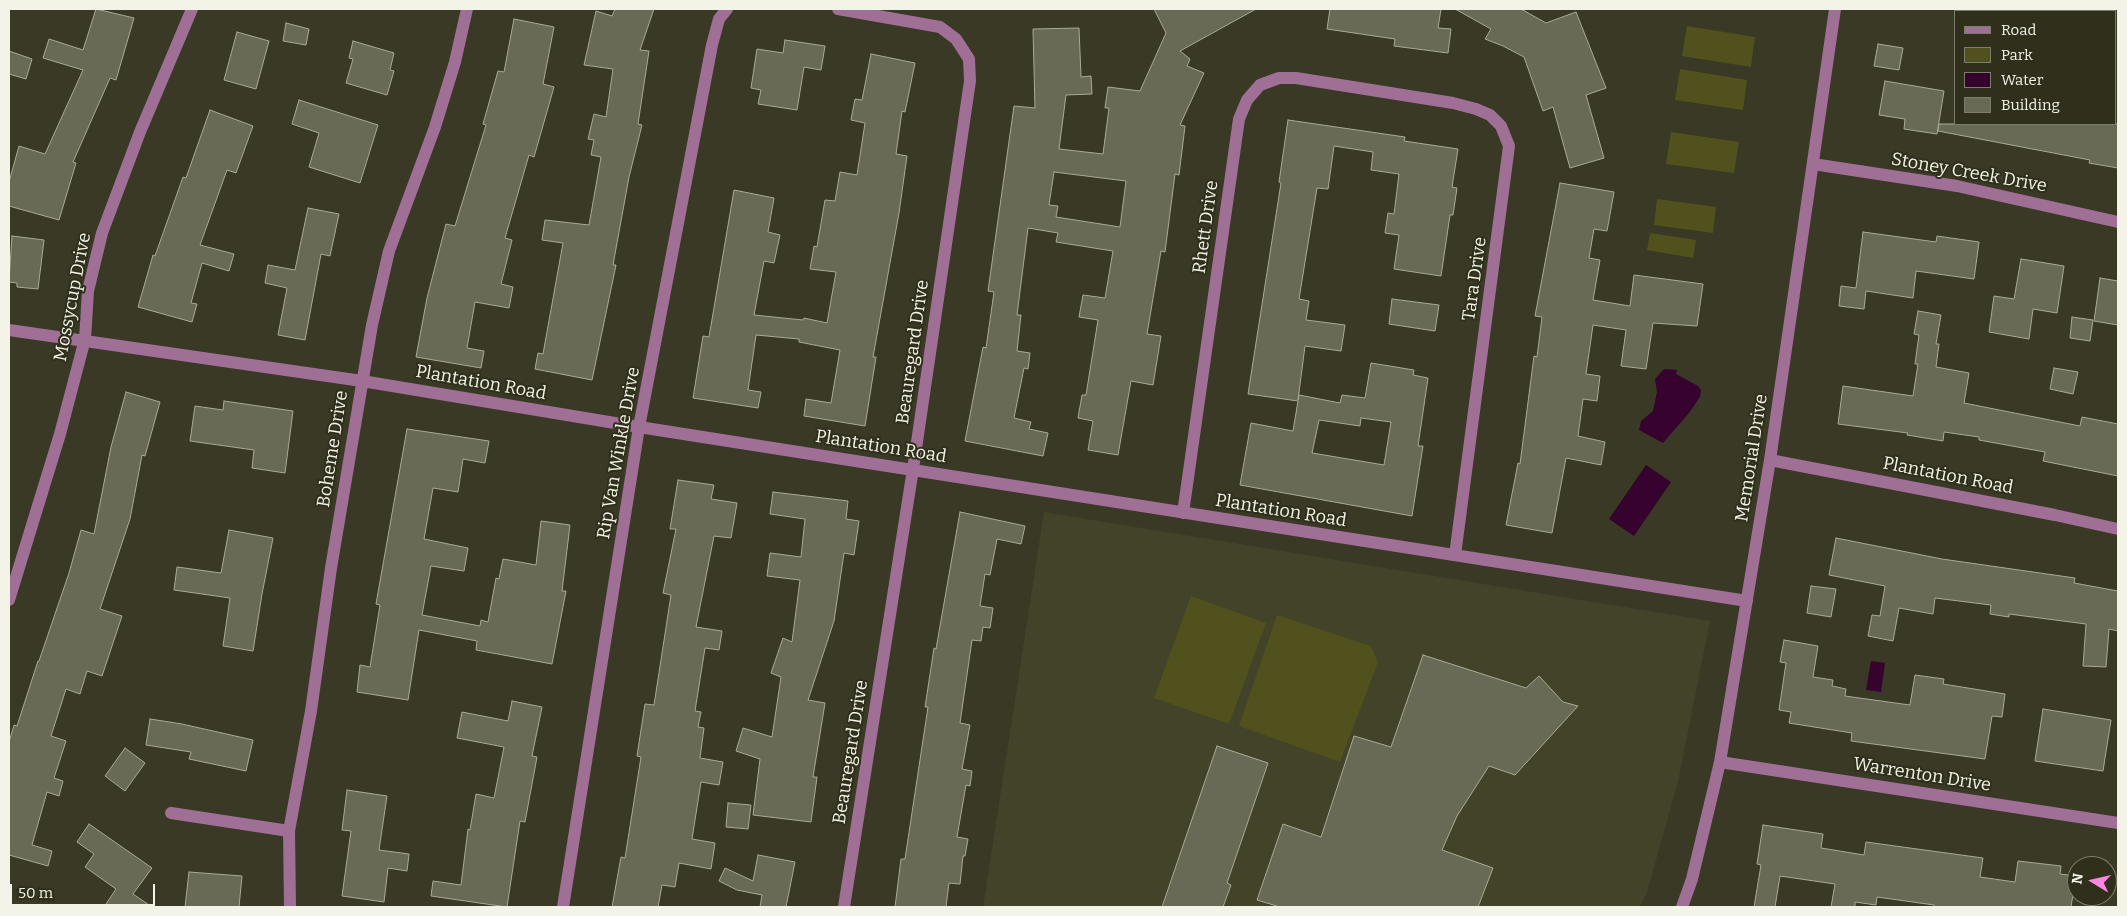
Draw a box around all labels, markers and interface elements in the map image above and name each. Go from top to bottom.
legend [1954,10,2117,125]
text: Road [2001,21,2036,39]
text: Park [2001,46,2033,64]
text: Water [2001,71,2043,89]
text: Building [2001,96,2060,114]
street label: Stoney Creek Drive [1890,149,2048,197]
street label: Rhett Drive [1189,179,1223,275]
street label: Mossycup Drive [50,231,96,363]
street label: Tara Drive [1458,236,1492,322]
street label: Beauregard Drive [892,278,934,426]
street label: Plantation Road [414,361,548,405]
street label: Rip Van Winkle Drive [593,365,645,541]
street label: Boheme Drive [313,389,353,509]
street label: Memorial Drive [1731,393,1773,523]
street label: Plantation Road [814,426,948,468]
street label: Plantation Road [1881,453,2015,499]
street label: Plantation Road [1214,490,1348,532]
street label: Beauregard Drive [829,678,873,826]
street label: Warrenton Drive [1852,753,1992,797]
north arrow [2067,856,2117,906]
text: N [2068,872,2087,885]
scale bar [12,874,158,906]
text: 50 m [18,884,53,902]

